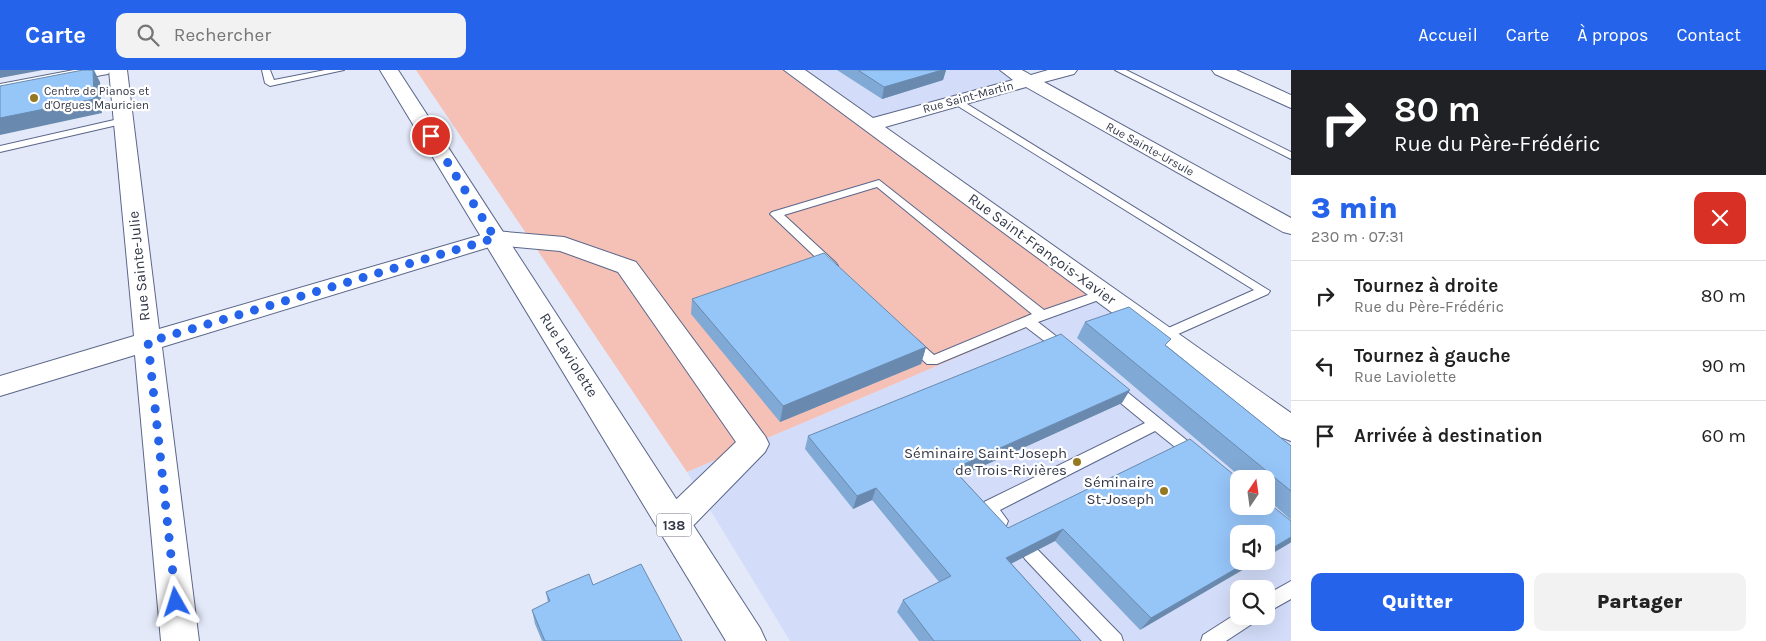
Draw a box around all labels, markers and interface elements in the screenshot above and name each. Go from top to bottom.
search box [116,13,466,58]
text: Carte [25,21,86,49]
icon: search [134,21,162,49]
text: Rechercher [174,24,271,46]
text: Accueil [1418,24,1478,46]
text: Carte [1506,24,1549,46]
text: À propos [1577,24,1649,46]
text: Contact [1677,24,1741,46]
street label: Rue Saint-Martin [921,78,1015,116]
place label: Centre de Pianos et d'Orgues Mauricien [44,84,150,112]
text: 80 m [1394,89,1481,130]
icon: right [1311,90,1376,155]
marker: Centre de Pianos et d'Orgues Mauricien [28,92,40,104]
pin [410,115,452,157]
street label: Rue Sainte-Ursule [1104,119,1196,179]
icon: arrive [417,122,445,150]
text: Rue du Père-Frédéric [1394,131,1600,157]
street label: Rue Saint-François-Xavier [965,189,1120,309]
text: 3 min [1311,190,1398,226]
button: close [1694,192,1746,244]
street label: Rue Sainte-Julie [124,210,154,322]
text: 230 m · 07:31 [1311,227,1404,246]
text: Tournez à droite [1354,275,1498,297]
icon: right [1311,282,1339,310]
text: 80 m [1701,285,1746,307]
text: Rue du Père-Frédéric [1354,297,1504,316]
street label: Rue Laviolette [536,310,602,400]
text: Tournez à gauche [1354,345,1511,367]
icon: left [1311,352,1339,380]
text: 90 m [1701,355,1746,377]
text: Rue Laviolette [1354,367,1456,386]
icon: arrive [1311,422,1339,450]
text: Arrivée à destination [1354,425,1543,447]
text: 60 m [1702,425,1746,447]
place label: Séminaire Saint-Joseph de Trois‑Rivières [904,444,1067,479]
marker: Séminaire Saint-Joseph de Trois‑Rivières [1071,456,1083,468]
north arrow [1230,470,1275,515]
map controls [1230,470,1275,625]
place label: Séminaire St-Joseph [1084,473,1154,508]
marker: Séminaire St-Joseph [1158,485,1170,497]
road number: 138 [656,514,692,536]
button: sound [1230,525,1275,570]
button: Quitter [1311,573,1524,631]
button: Partager [1534,573,1746,631]
position arrow [149,575,201,627]
button: search [1230,580,1275,625]

